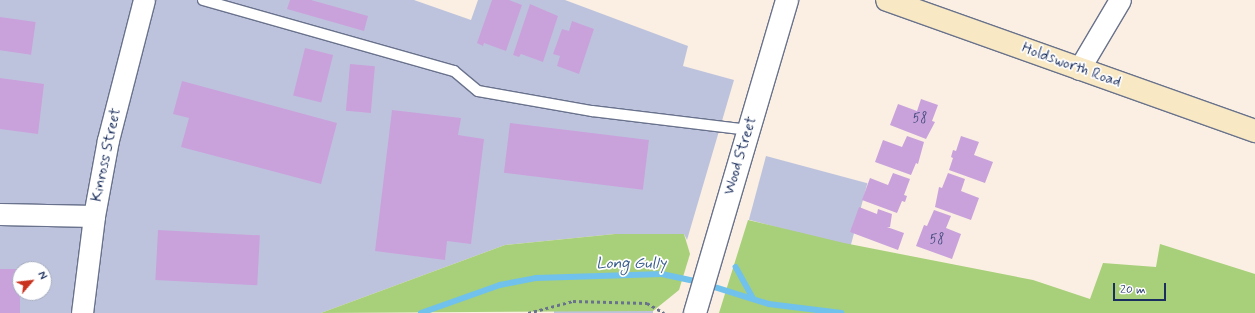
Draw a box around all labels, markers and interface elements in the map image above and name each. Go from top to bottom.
street label: Holdsworth Road [1019,40,1123,92]
street label: Kinross Street [88,107,126,203]
house number: 58 [913,111,927,127]
street label: Wood Street [721,115,761,197]
house number: 58 [930,232,944,248]
water label: Long Gully [596,254,666,274]
north arrow [12,261,52,301]
text: N [34,269,50,282]
scale bar [1115,275,1168,301]
text: 20 m [1120,282,1146,298]

